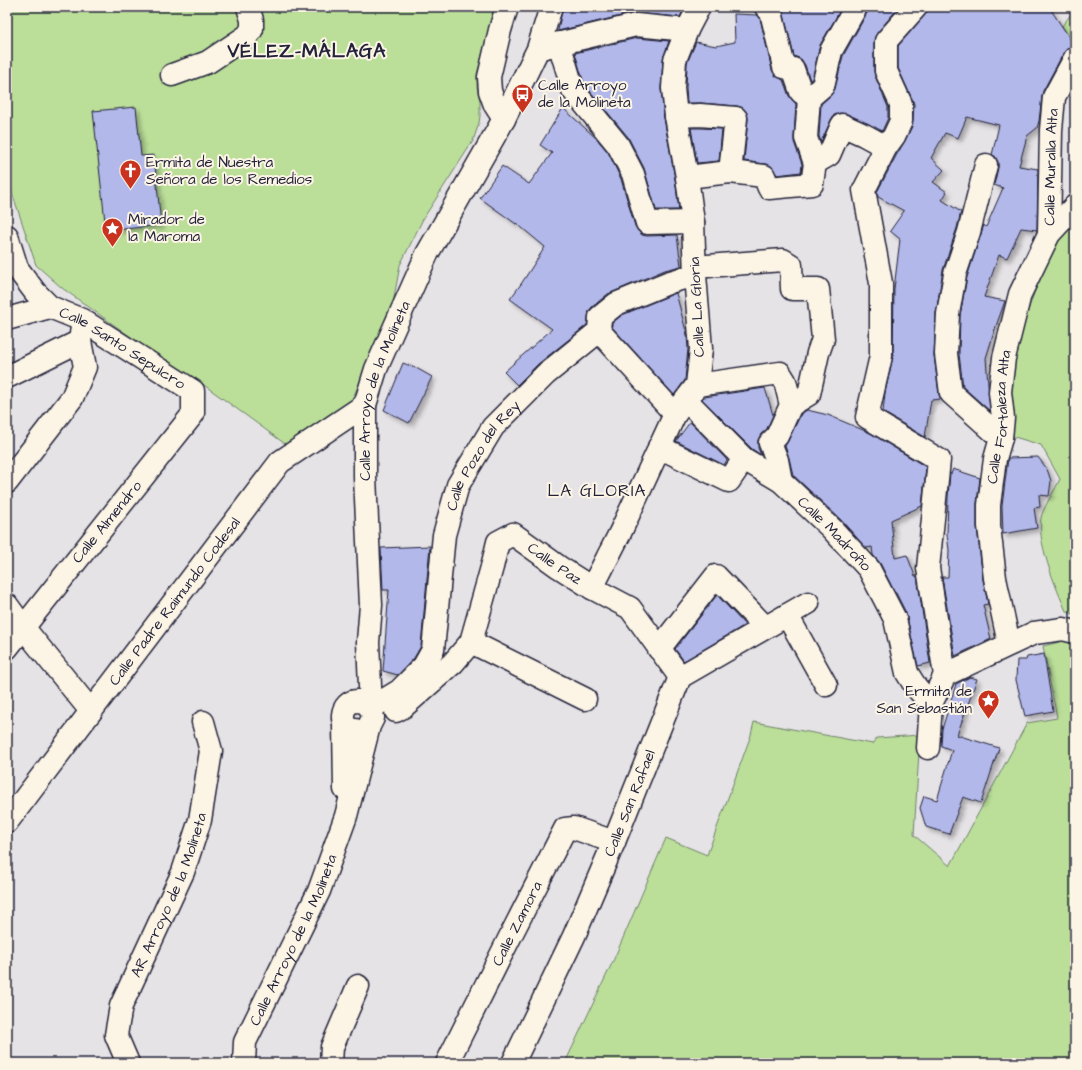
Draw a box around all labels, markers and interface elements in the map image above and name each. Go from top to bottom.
district label: VÉLEZ-MÁLAGA [227,38,386,65]
place label: Calle Arroyo de la Molineta [538,75,631,113]
bus stop icon: Calle Arroyo de la Molineta [510,81,536,114]
street label: Calle Muralla Alta [1039,107,1063,226]
place label: Ermita de Nuestra Señora de los Remedios [146,152,313,190]
church icon: Ermita de Nuestra Señora de los Remedios [117,158,143,191]
place label: Mirador de la Maroma [128,209,205,247]
place icon: Mirador de la Maroma [99,215,125,248]
street label: Calle La Gloria [684,256,710,358]
street label: Calle Arroyo de la Molineta [354,297,416,481]
street label: Calle Santo Sepulcro [56,301,190,394]
street label: Calle Fortaleza Alta [981,347,1016,485]
street label: Calle Pozo del Rey [441,395,526,513]
street label: Calle Almendro [67,476,147,568]
district label: LA GLORIA [548,479,646,503]
street label: Calle Madroño [793,491,877,576]
street label: Calle Padre Raimundo Codesal [104,513,245,690]
street label: Calle Paz [523,537,587,590]
place label: Ermita de San Sebastián [876,681,972,719]
place icon: Ermita de San Sebastián [975,687,1001,720]
street label: Calle San Rafael [599,747,660,860]
street label: AR Arroyo de la Molineta [125,811,212,981]
street label: Calle Arroyo de la Molineta [244,851,342,1029]
street label: Calle Zamora [487,877,547,970]

